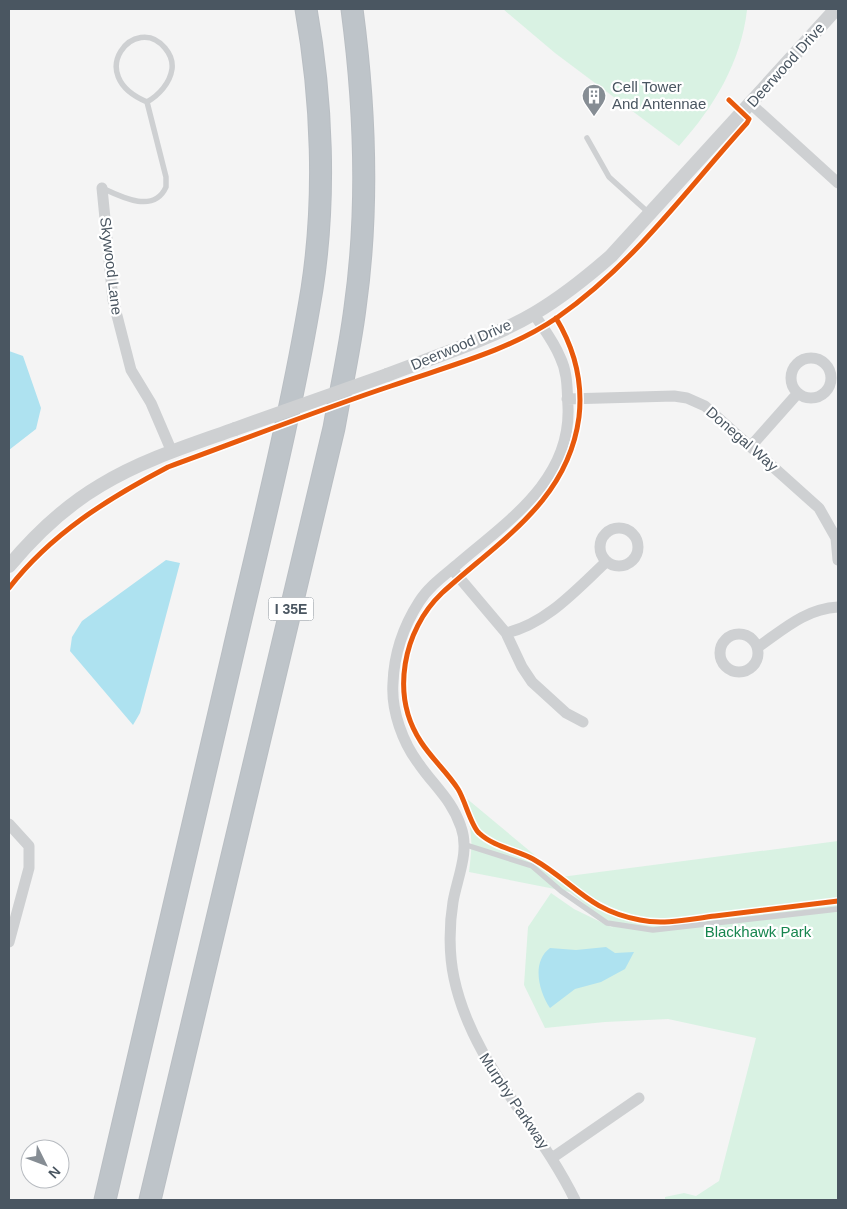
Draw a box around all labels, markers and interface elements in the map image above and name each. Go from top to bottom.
street label: Deerwood Drive [743,19,828,110]
place label: Cell Tower And Antennae [612,78,706,112]
building icon: Cell Tower And Antennae [581,83,607,117]
street label: Skywood Lane [97,216,126,316]
street label: Deerwood Drive [408,316,514,373]
street label: Donegal Way [703,403,782,475]
road number: I 35E [268,598,314,620]
park label: Blackhawk Park [705,923,812,940]
street label: Murphy Parkway [476,1050,553,1152]
north arrow [20,1139,70,1189]
text: N [45,1164,64,1182]

